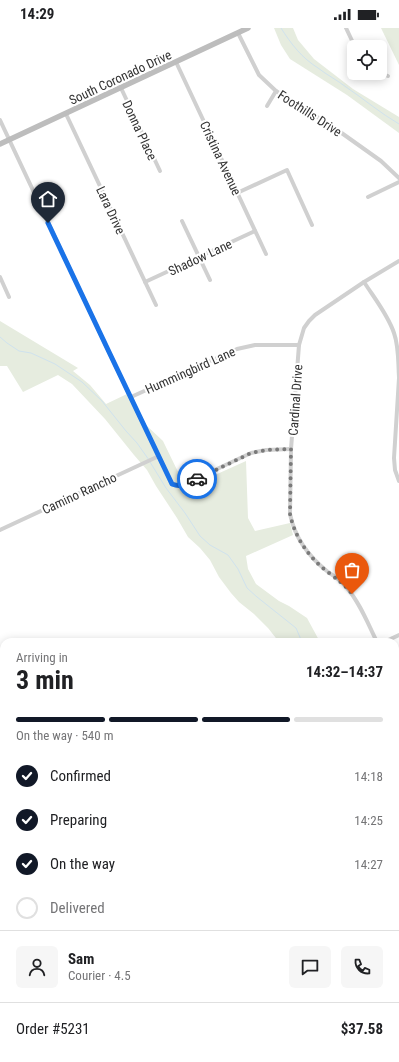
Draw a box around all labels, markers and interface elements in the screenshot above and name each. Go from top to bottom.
text: 14:29 [20,5,54,23]
map controls [347,40,387,80]
button: locate [347,40,387,80]
street label: South Coronado Drive [67,47,174,108]
street label: Foothills Drive [275,87,344,140]
street label: Donna Place [119,98,160,163]
street label: Cristina Avenue [197,119,244,198]
pin [31,182,65,223]
street label: Lara Drive [93,184,128,237]
icon: home [37,188,59,210]
street label: Shadow Lane [166,236,234,279]
street label: Hummingbird Lane [143,344,238,397]
street label: Cardinal Drive [286,364,305,436]
courier [177,459,217,499]
icon: car [186,468,208,490]
street label: Camino Rancho [40,470,119,517]
pin [335,553,369,594]
icon: bag [341,559,363,581]
text: Arriving in [16,650,68,665]
text: 14:32–14:37 [306,663,383,681]
text: 3 min [16,665,74,695]
text: On the way · 540 m [16,728,113,743]
icon: check [16,765,38,787]
text: Confirmed [50,767,111,785]
text: 14:18 [354,769,383,784]
icon: check [16,809,38,831]
text: Preparing [50,811,107,829]
text: 14:25 [354,813,383,828]
icon: check [16,853,38,875]
text: On the way [50,855,115,873]
text: 14:27 [354,857,383,872]
text: Delivered [50,899,105,917]
button: person [16,946,58,988]
button: chat [289,946,331,988]
button: phone [341,946,383,988]
text: Sam [68,950,94,968]
text: Courier · 4.5 [68,968,131,983]
text: Order #5231 [16,1020,90,1038]
text: $37.58 [341,1020,383,1038]

